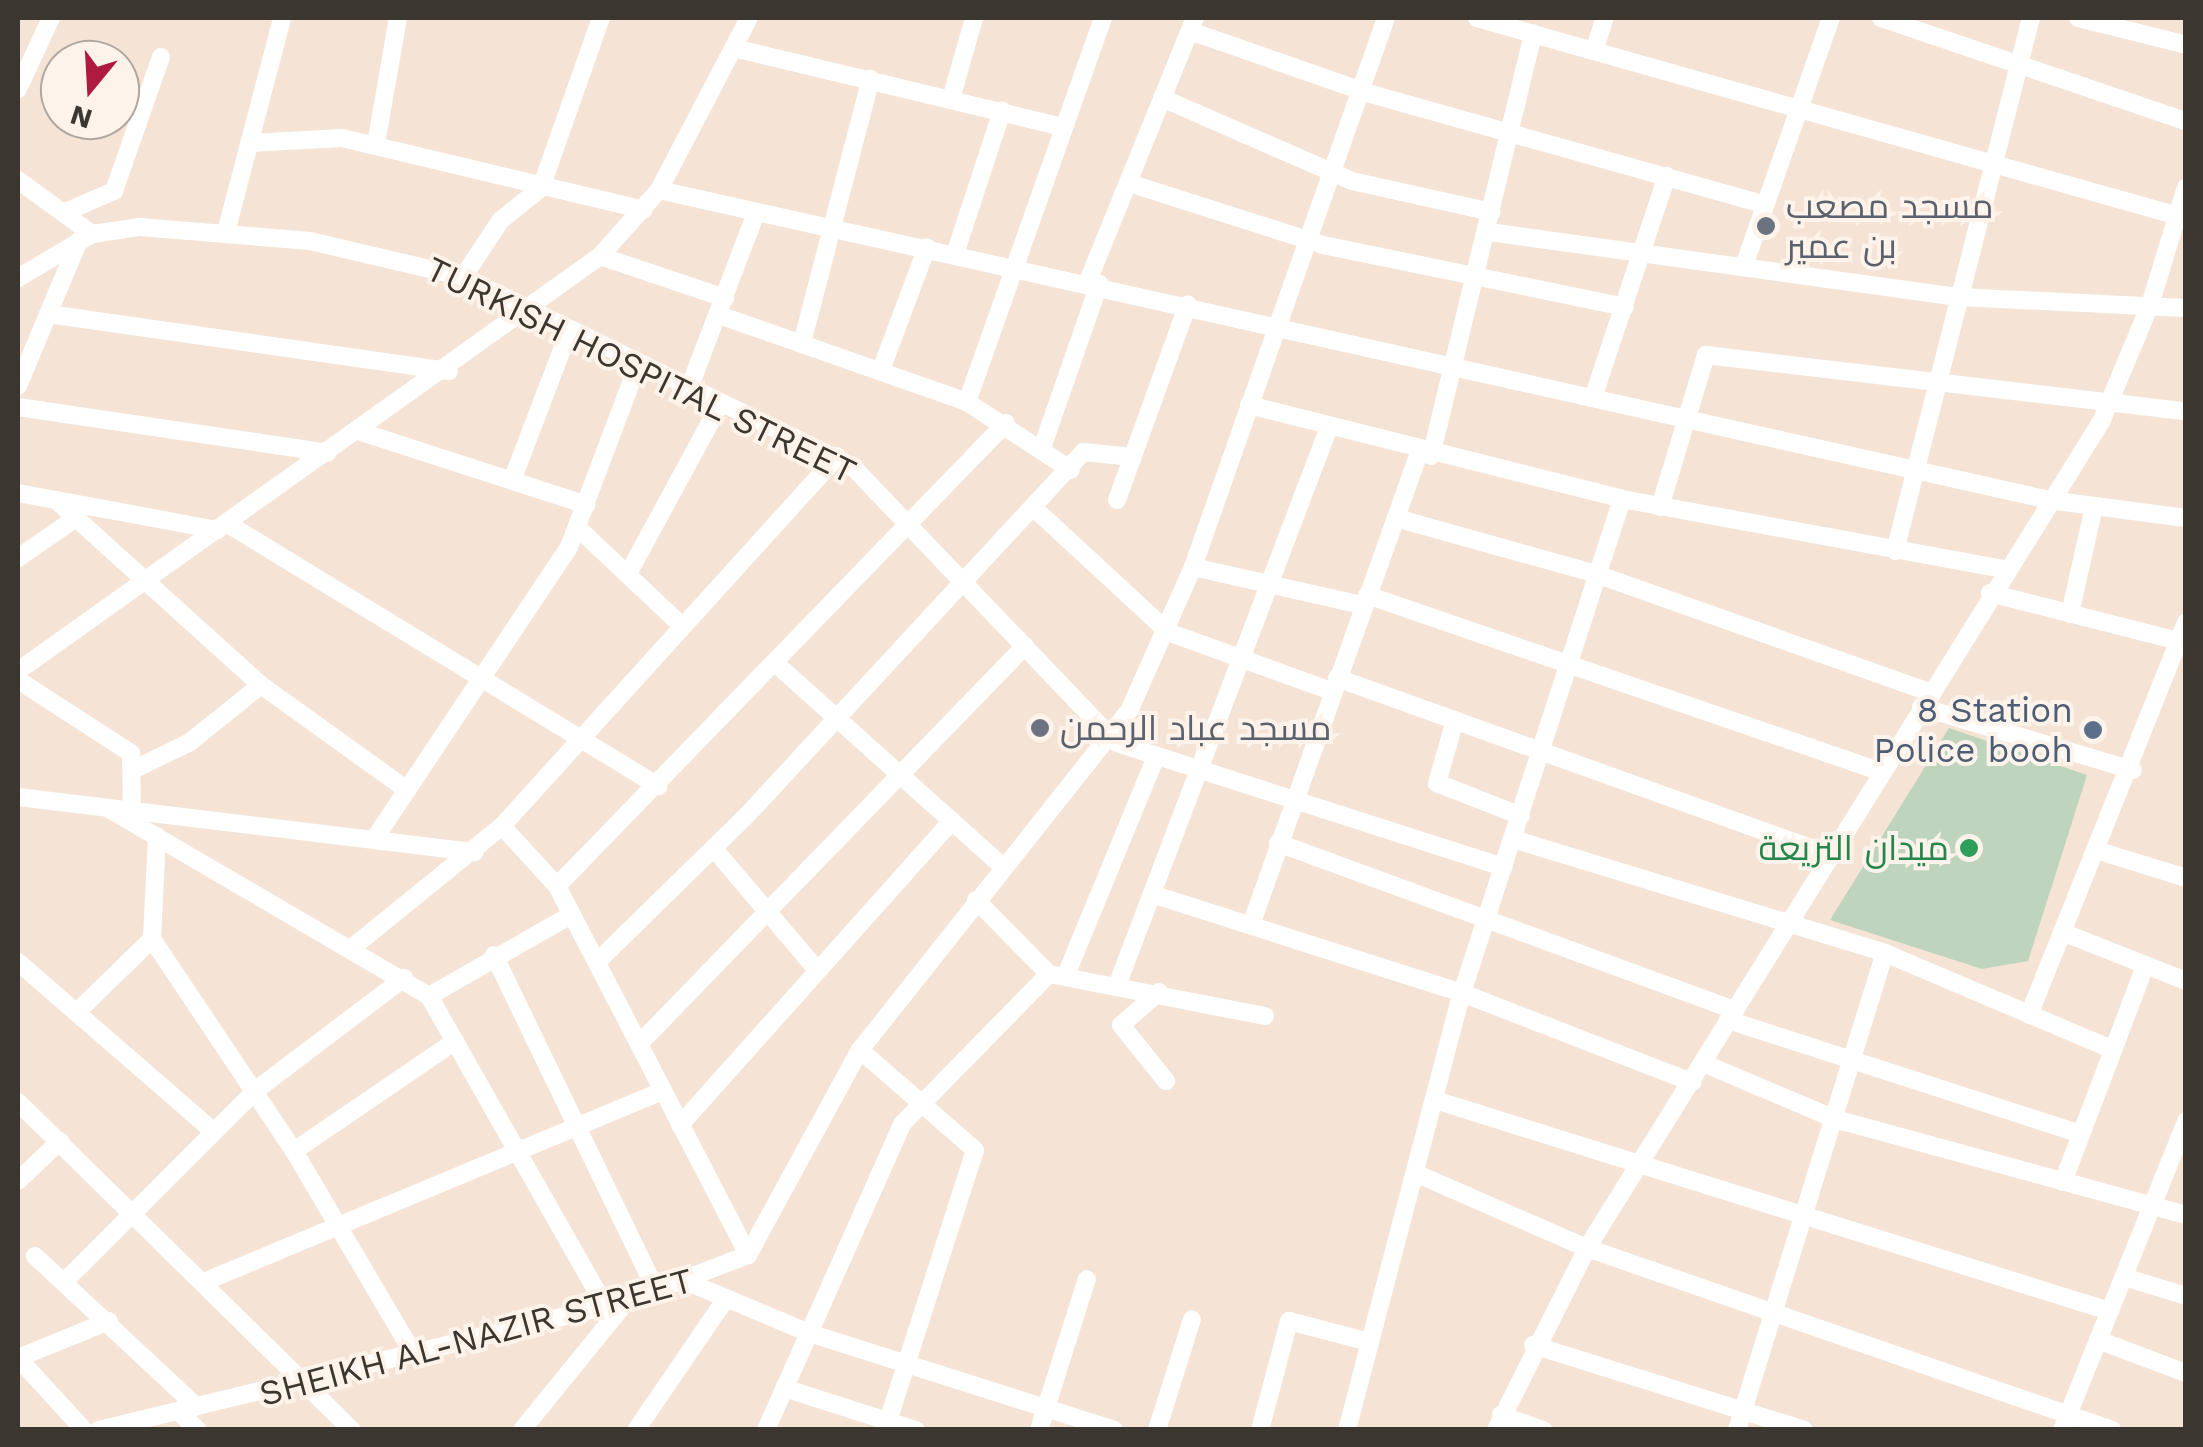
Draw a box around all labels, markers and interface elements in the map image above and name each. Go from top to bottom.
north arrow [40,40,140,140]
text: N [66,98,96,136]
place label: مسجد مصعب بن عمير [1786,185,1994,267]
marker: مسجد مصعب بن عمير [1755,215,1777,237]
street label: TURKISH HOSPITAL STREET [419,247,863,493]
place label: 8 Station Police booh [1874,689,2073,771]
place label: مسجد عباد الرحمن [1060,707,1332,749]
marker: مسجد عباد الرحمن [1029,717,1051,739]
marker: 8 Station Police booh [2082,719,2104,741]
place label: ميدان التريعة [1758,827,1949,869]
marker: ميدان التريعة [1958,837,1980,859]
street label: SHEIKH AL-NAZIR STREET [254,1259,698,1415]

